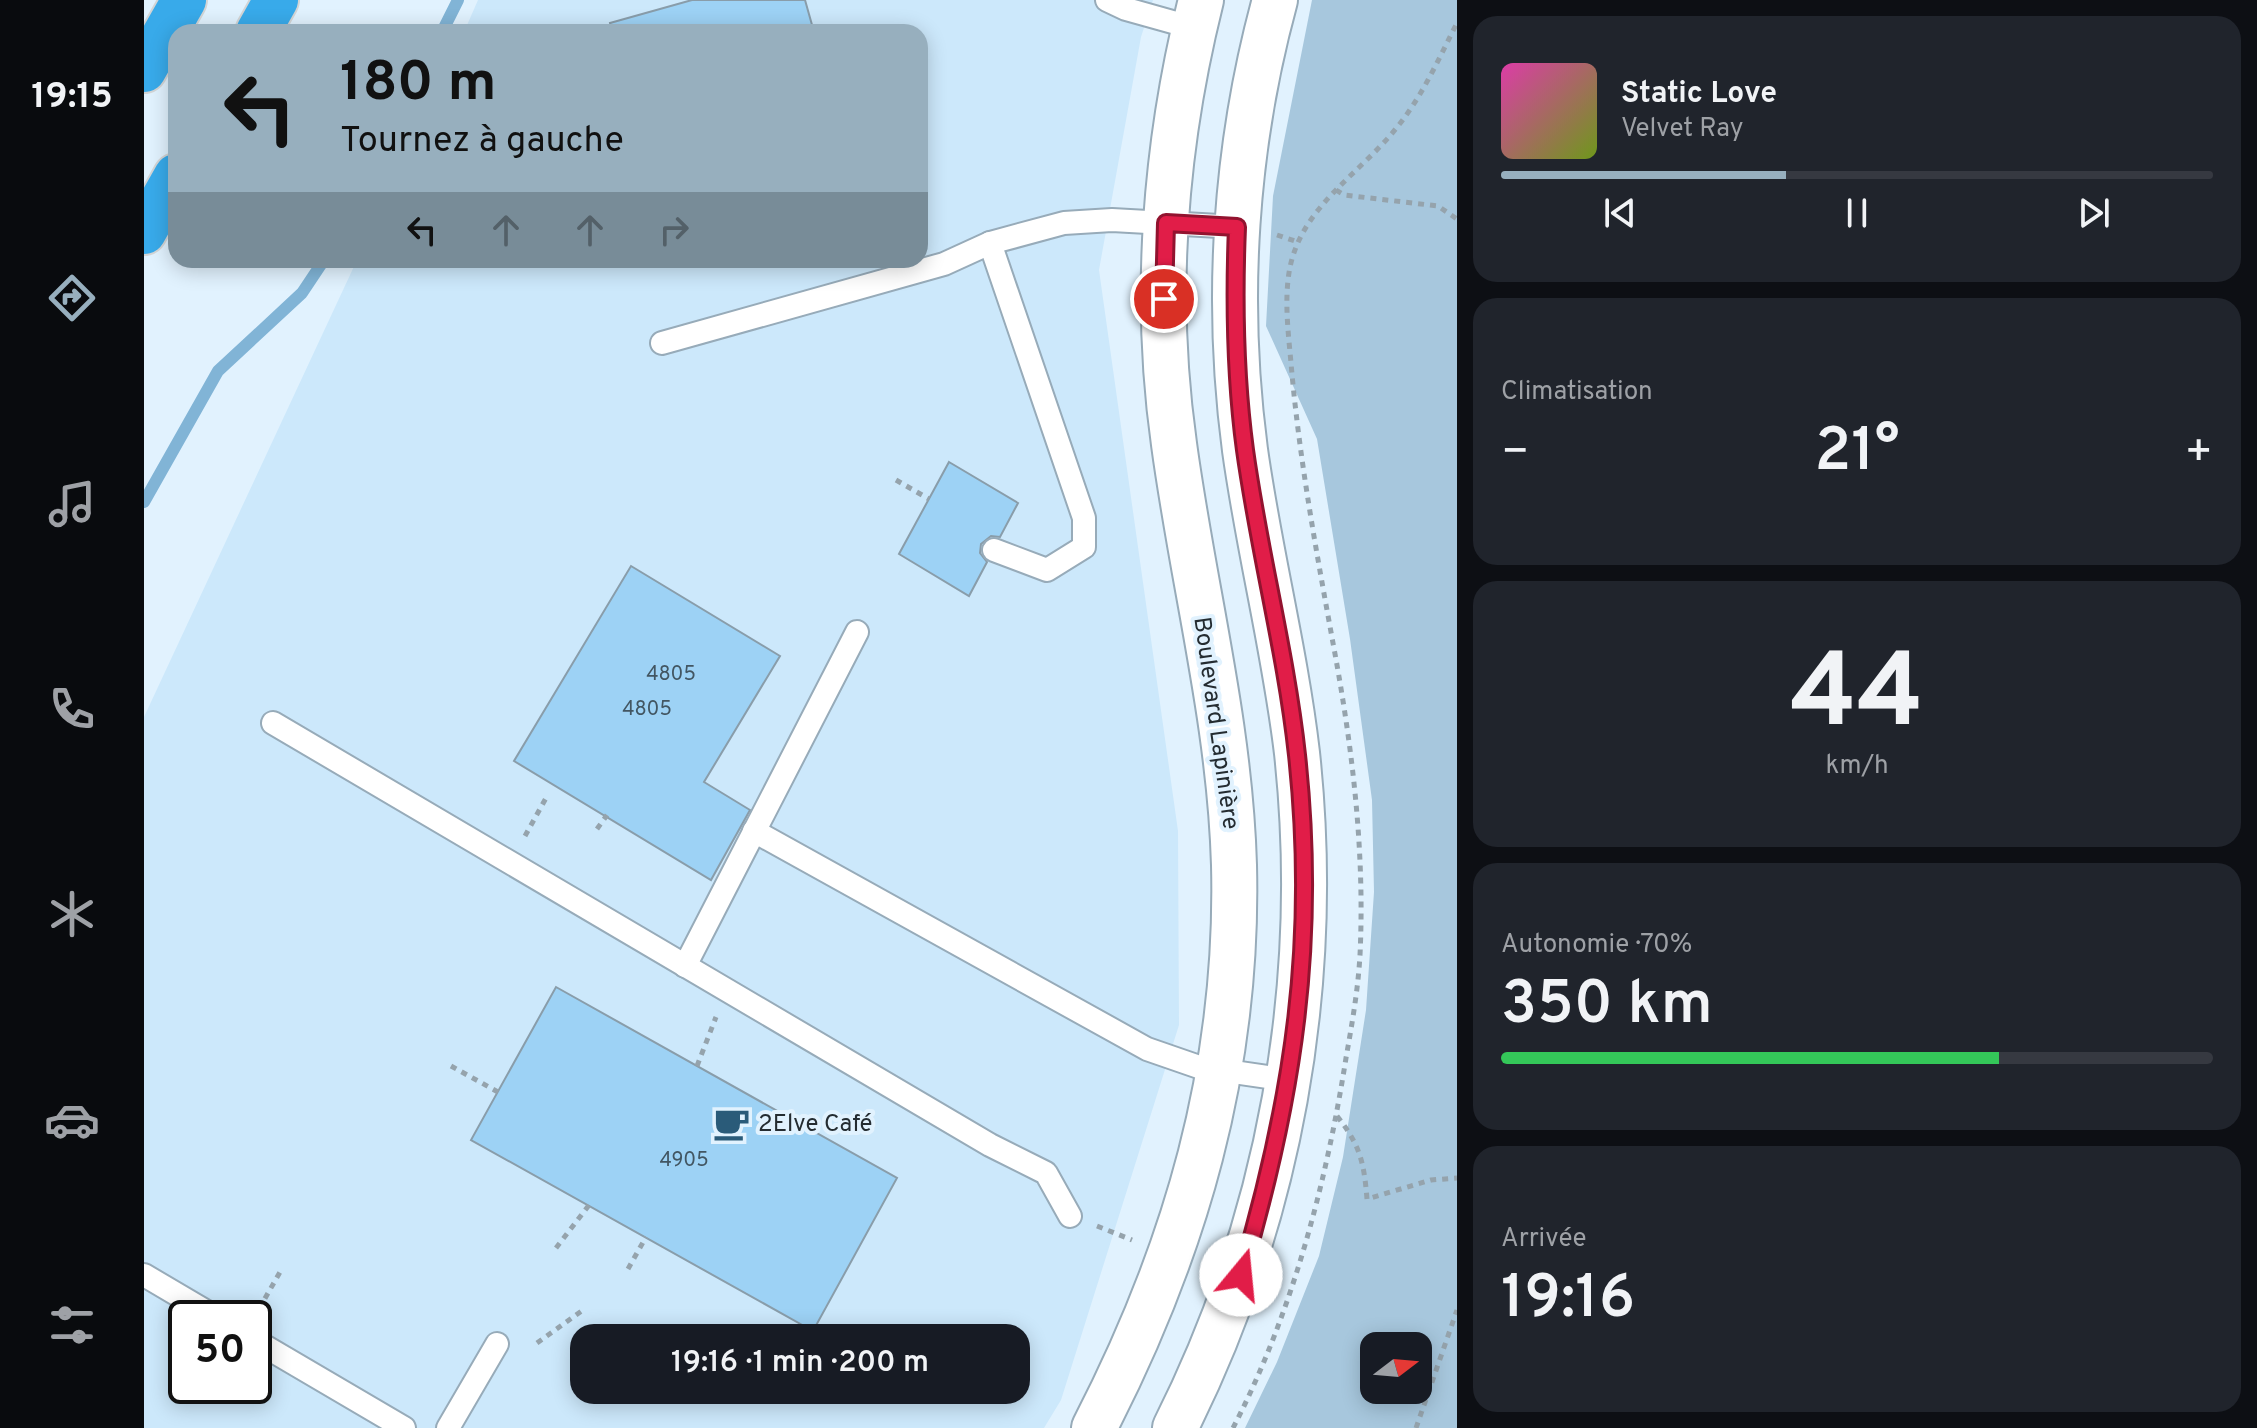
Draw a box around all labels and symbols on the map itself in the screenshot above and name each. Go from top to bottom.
pin [1130,265,1198,333]
street label: Boulevard Lapinière [1185,615,1245,832]
house number: 4805 [646,662,696,688]
house number: 4805 [622,697,672,723]
cafe icon: 2Elve Café [713,1104,751,1142]
place label: 2Elve Café [758,1110,873,1140]
house number: 4905 [659,1148,709,1174]
position arrow [1199,1233,1283,1317]
speed limit sign: 50 [168,1300,272,1404]
north arrow [1360,1332,1432,1404]

